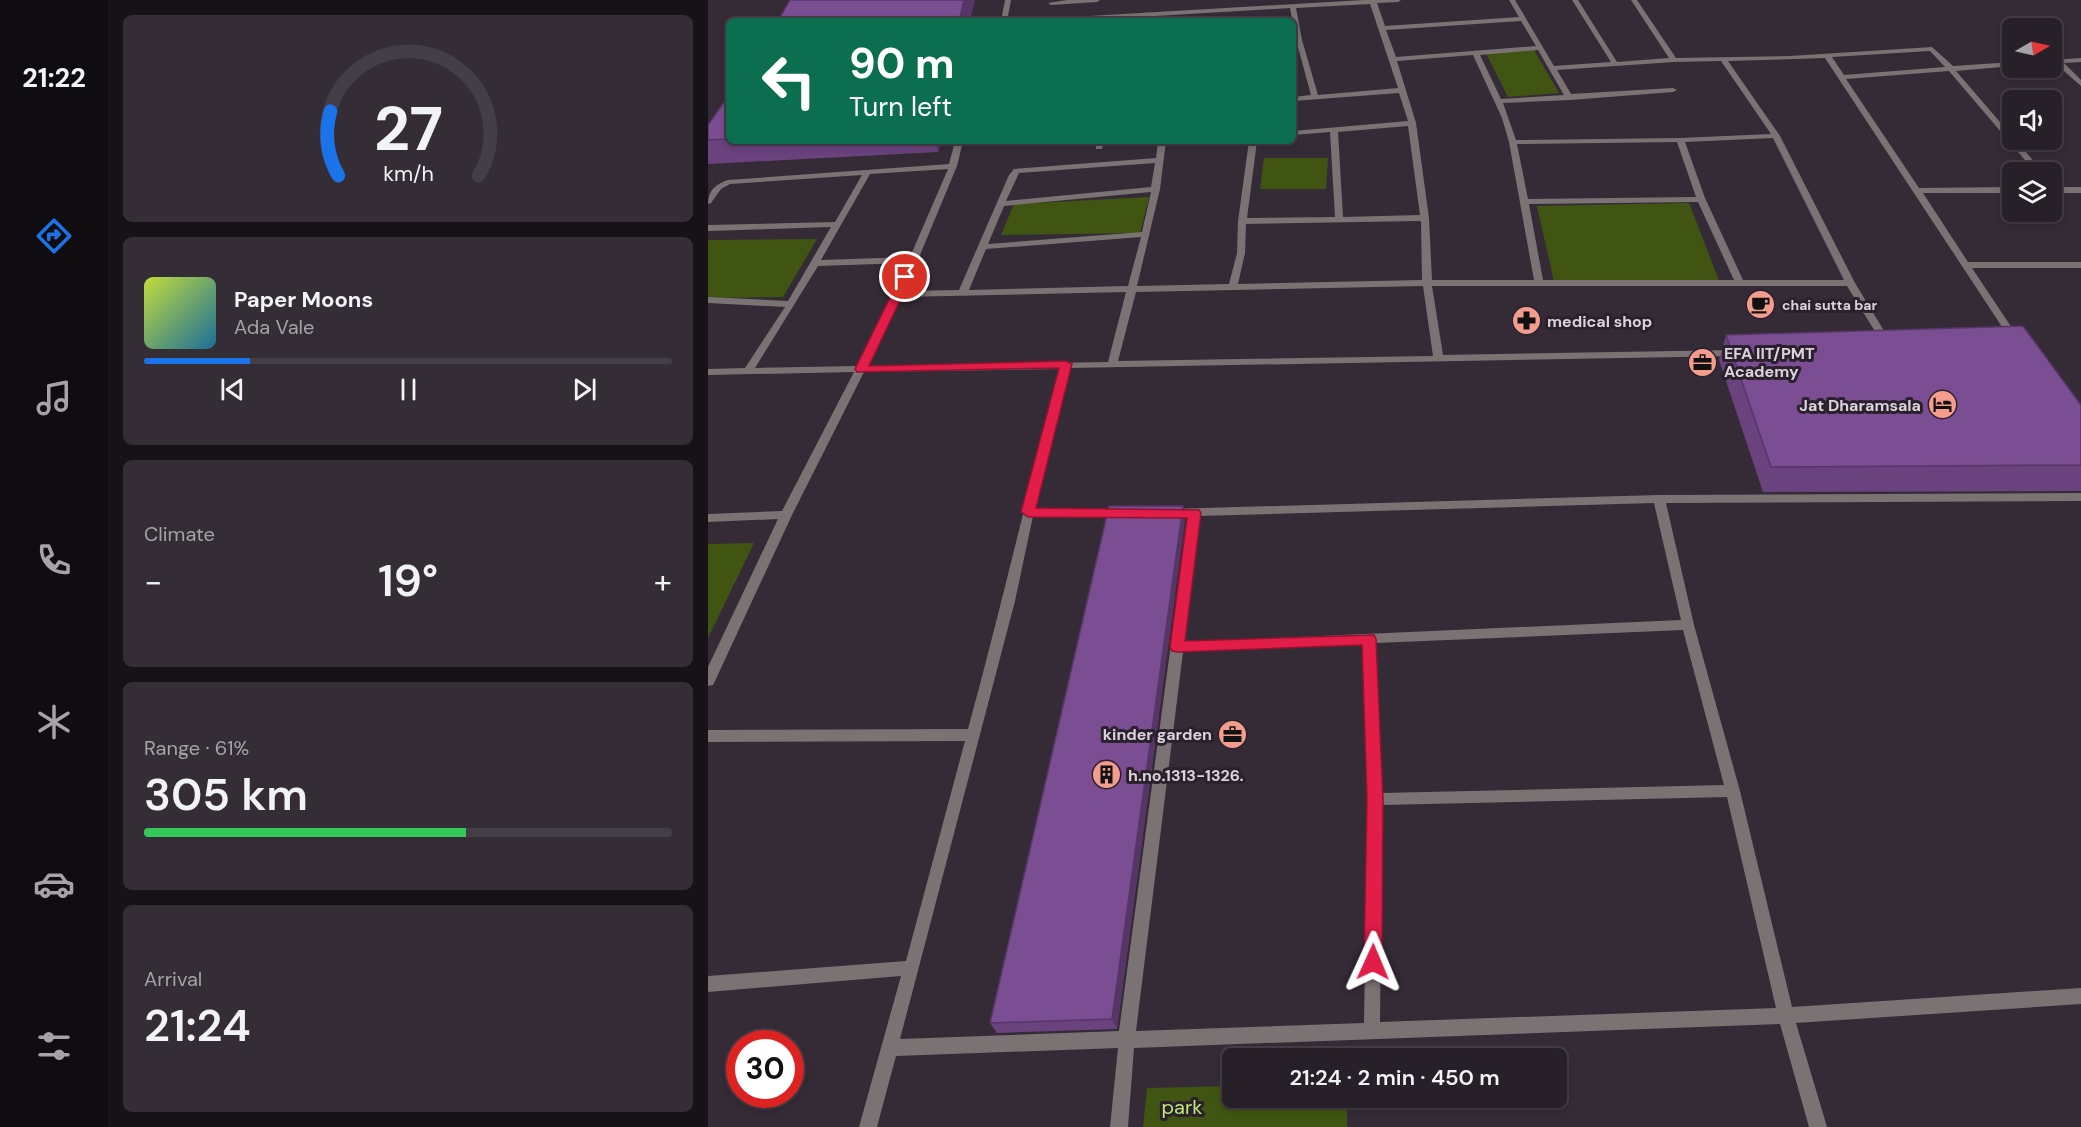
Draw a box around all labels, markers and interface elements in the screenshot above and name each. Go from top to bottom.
north arrow [2002,18,2062,78]
map controls [2002,18,2062,222]
text: 90 m [849,36,955,91]
icon: left [750,42,828,120]
text: 21:22 [22,60,86,95]
text: 27 [373,88,443,169]
text: Turn left [849,89,952,124]
button: sound [2002,90,2062,150]
text: km/h [383,160,433,188]
button: layers [2002,162,2062,222]
icon: directions [33,215,75,257]
pin [879,251,930,302]
icon: arrive [888,260,921,293]
text: Paper Moons [234,285,373,314]
cafe icon: chai sutta bar [1745,289,1777,321]
place label: chai sutta bar [1782,296,1878,314]
pharmacy icon: medical shop [1510,305,1542,337]
place label: medical shop [1547,311,1652,332]
text: Ada Vale [234,314,314,340]
place label: EFA IIT/PMT Academy [1724,343,1815,382]
office icon: EFA IIT/PMT Academy [1687,346,1719,378]
icon: previous [216,373,249,406]
icon: pause [392,373,425,406]
icon: next [568,373,601,406]
icon: music [33,377,75,419]
hotel icon: Jat Dharamsala [1926,389,1958,421]
place label: Jat Dharamsala [1799,395,1921,416]
text: Climate [144,521,215,547]
icon: phone [33,539,75,581]
text: 19° [378,551,438,610]
text: − [144,560,162,603]
text: + [654,560,672,603]
icon: climate [33,701,75,743]
office icon: kinder garden [1217,718,1249,750]
place label: kinder garden [1103,724,1212,745]
text: Range · 61% [144,735,249,761]
building icon: h.no.1313-1326. [1091,759,1123,791]
text: 305 km [144,765,308,824]
place label: h.no.1313-1326. [1128,765,1243,786]
icon: car [33,863,75,905]
position arrow [1341,930,1405,994]
text: Arrival [144,966,202,992]
text: 21:24 [144,996,251,1055]
icon: filters [33,1025,75,1067]
speed limit sign: 30 [726,1030,804,1108]
text: 21:24 · 2 min · 450 m [1289,1063,1500,1092]
park label: park [1162,1094,1202,1120]

